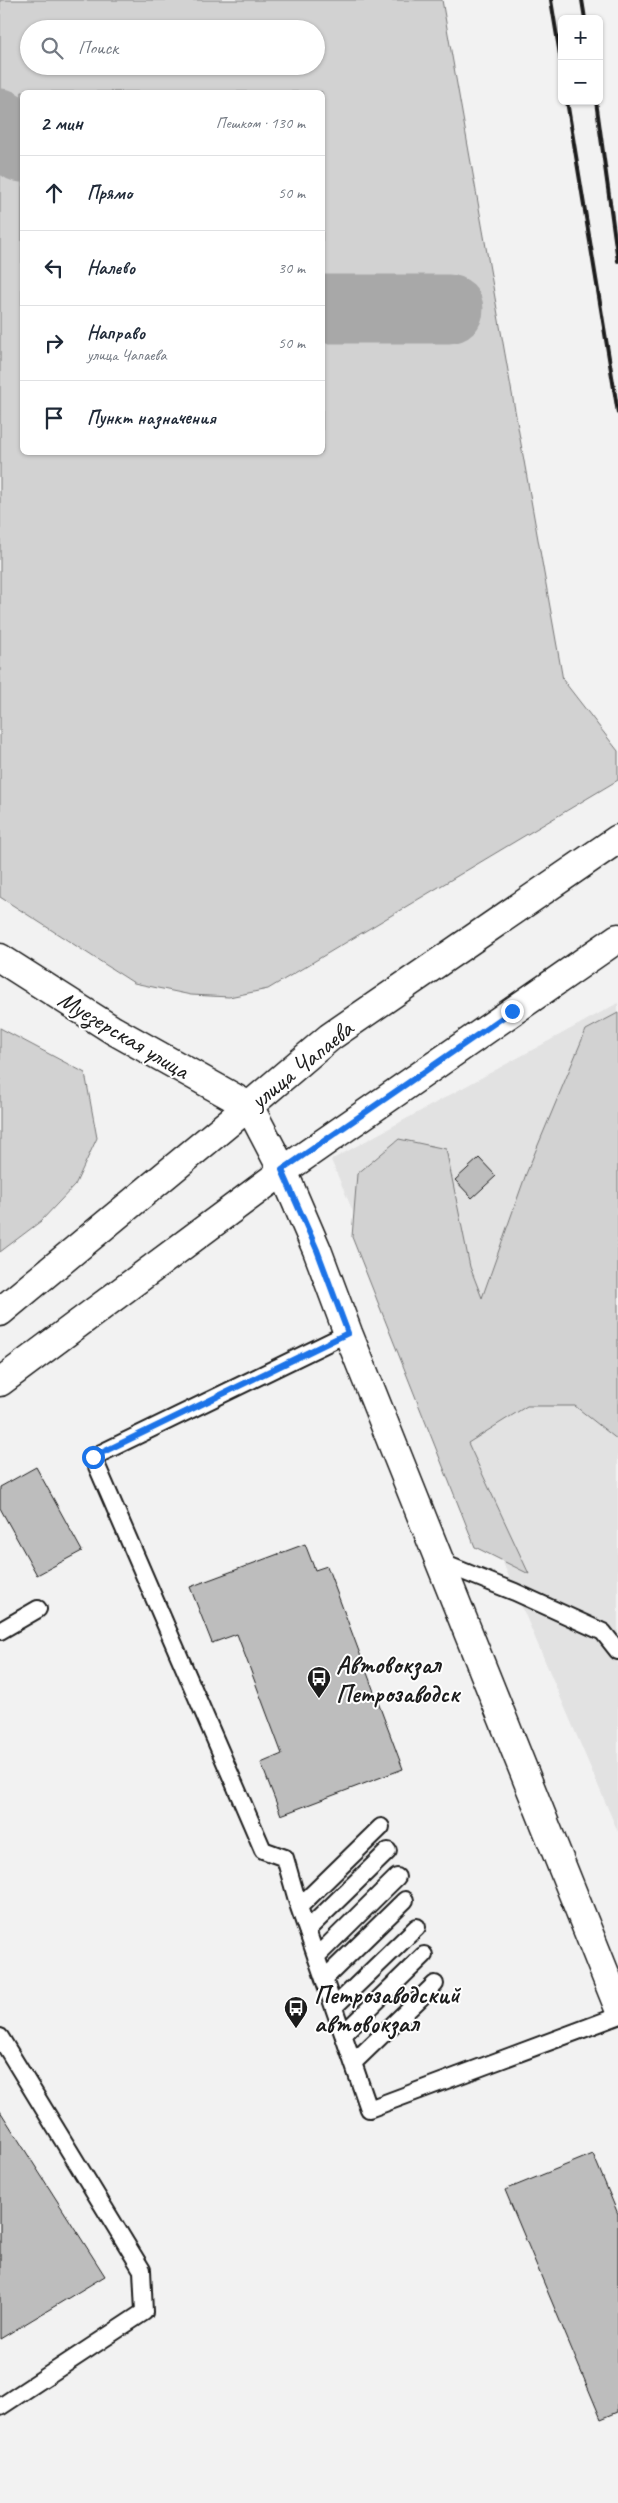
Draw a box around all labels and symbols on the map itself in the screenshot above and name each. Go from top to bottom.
street label: Муезерская улица [52,983,197,1088]
route end [501,1000,524,1023]
street label: улица Чапаева [242,1012,362,1118]
route start [82,1446,105,1469]
place label: Автовокзал Петрозаводск [336,1649,462,1710]
bus stop icon: Автовокзал Петрозаводск [306,1665,332,1699]
place label: Петрозаводский автовокзал [314,1979,462,2040]
bus stop icon: Петрозаводский автовокзал [283,1995,309,2029]

